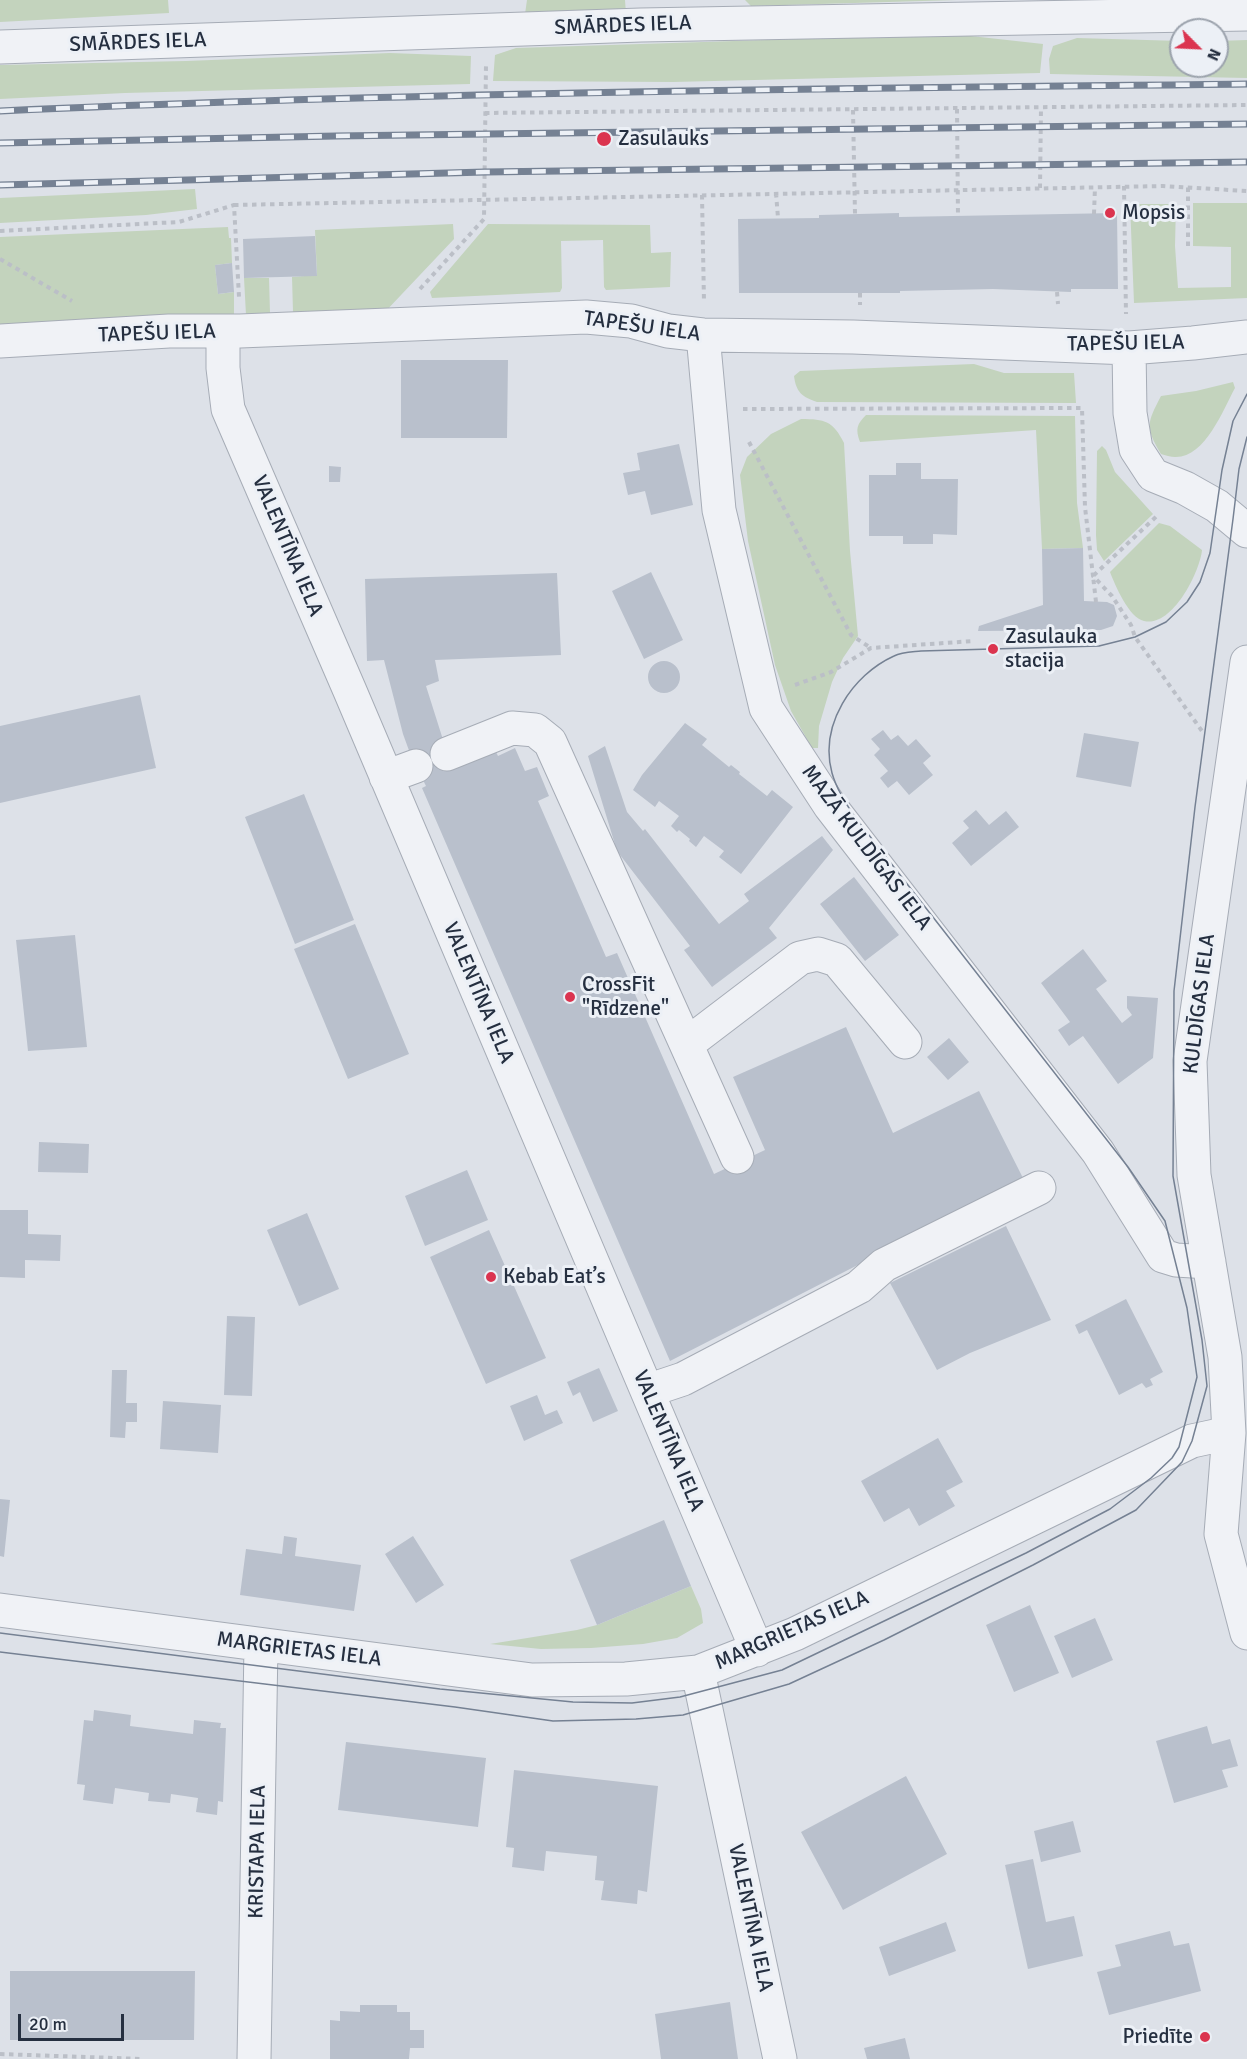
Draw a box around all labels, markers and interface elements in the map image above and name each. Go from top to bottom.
street label: SMĀRDES IELA [554,11,692,41]
north arrow [1169,18,1229,78]
street label: SMĀRDES IELA [69,28,207,58]
text: N [1202,45,1225,64]
place label: Zasulauks [618,126,709,152]
marker: Zasulauks [595,130,613,148]
place label: Mopsis [1122,200,1185,226]
marker: Mopsis [1103,206,1117,220]
street label: TAPEŠU IELA [582,306,702,348]
street label: TAPEŠU IELA [98,319,216,349]
street label: TAPEŠU IELA [1067,330,1185,358]
street label: VALENTĪNA IELA [246,472,328,620]
place label: Zasulauka stacija [1005,624,1097,674]
marker: Zasulauka stacija [986,642,1000,656]
street label: MAZĀ KULDĪGAS IELA [796,760,936,936]
street label: VALENTĪNA IELA [437,919,519,1067]
street label: KULDĪGAS IELA [1179,932,1221,1076]
place label: CrossFit "Rīdzene" [582,972,669,1022]
marker: CrossFit "Rīdzene" [563,990,577,1004]
place label: Kebab Eat’s [503,1264,606,1290]
marker: Kebab Eat’s [484,1270,498,1284]
street label: VALENTĪNA IELA [627,1367,709,1515]
street label: MARGRIETAS IELA [711,1586,873,1676]
street label: MARGRIETAS IELA [215,1627,383,1673]
street label: KRISTAPA IELA [244,1785,272,1919]
street label: VALENTĪNA IELA [722,1842,778,1994]
scale bar [21,2002,128,2040]
text: 20 m [29,2013,67,2035]
place label: Priedīte [1123,2024,1193,2050]
marker: Priedīte [1198,2030,1212,2044]

